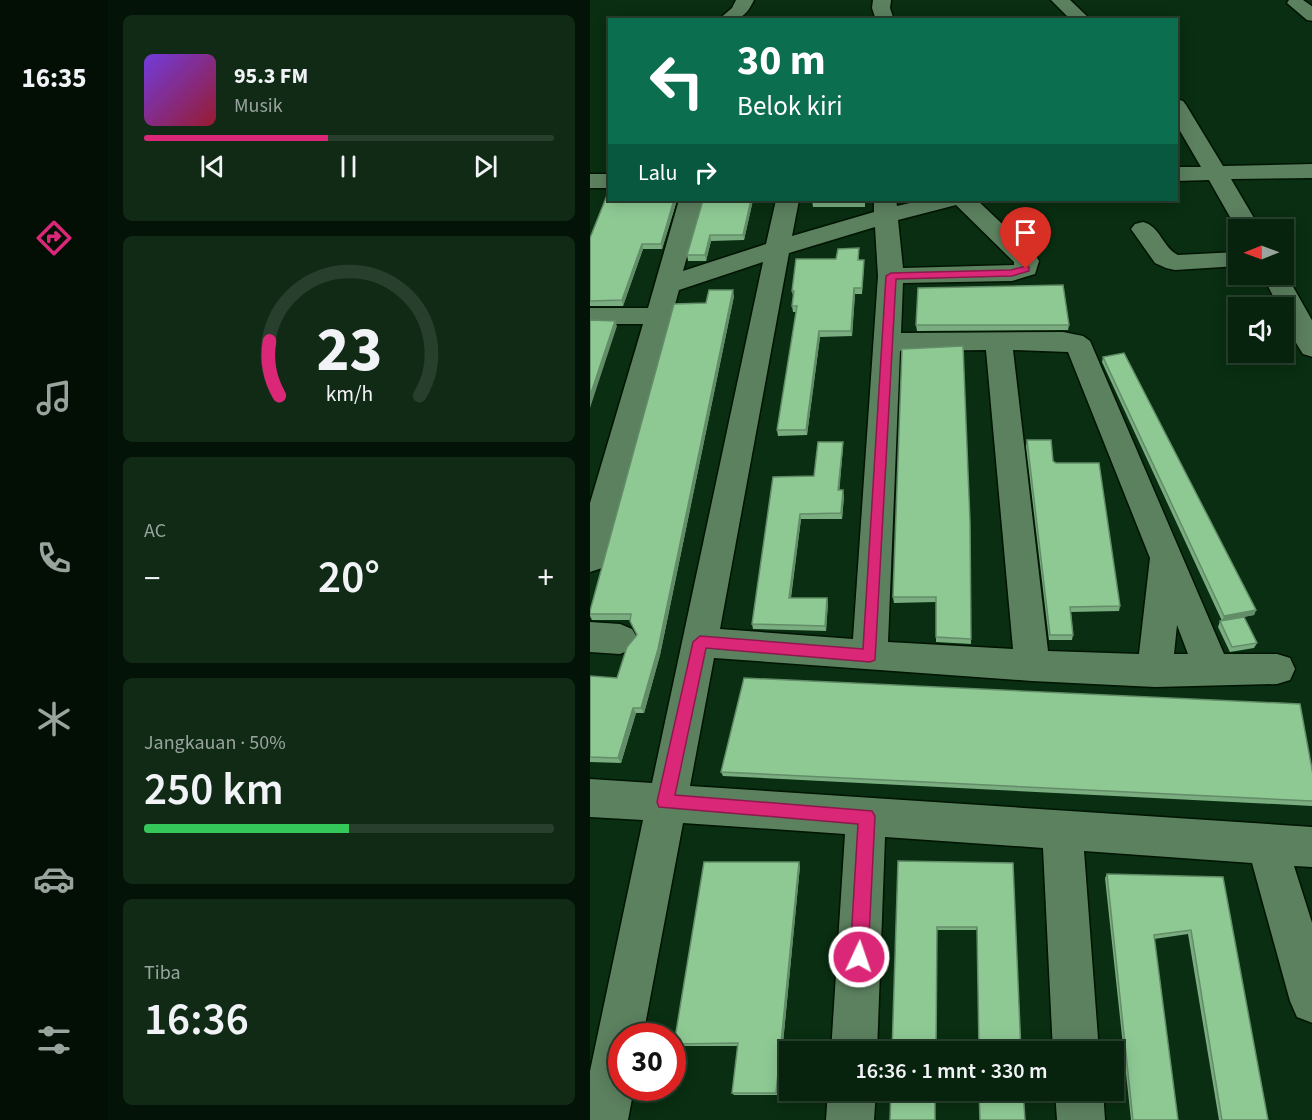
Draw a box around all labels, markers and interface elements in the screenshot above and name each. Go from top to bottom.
text: 30 m [737,31,826,91]
icon: left [638,42,716,120]
text: 16:35 [21,59,87,98]
text: 95.3 FM [234,60,308,92]
text: Belok kiri [737,87,843,126]
text: Musik [234,92,283,120]
icon: previous [196,150,229,183]
icon: pause [332,150,365,183]
icon: next [469,150,502,183]
icon: right [689,156,722,189]
text: Lalu [638,157,677,189]
pin [1000,207,1051,269]
icon: arrive [1009,216,1042,249]
icon: directions [33,217,75,259]
north arrow [1228,219,1294,285]
map controls [1228,219,1294,363]
button: sound [1228,297,1294,363]
text: 23 [316,306,382,395]
icon: music [33,377,75,419]
text: km/h [325,379,373,410]
text: AC [144,517,166,545]
icon: phone [33,537,75,579]
text: 20° [318,546,380,610]
text: − [144,555,160,602]
text: + [538,555,554,602]
icon: climate [33,698,75,740]
text: Jangkauan · 50% [144,729,286,757]
text: 250 km [144,758,284,822]
icon: car [33,858,75,900]
position arrow [827,925,891,989]
text: Tiba [144,959,181,987]
text: 16:36 [144,988,249,1052]
icon: filters [33,1019,75,1061]
speed limit sign: 30 [608,1023,686,1101]
text: 16:36 · 1 mnt · 330 m [855,1055,1048,1087]

